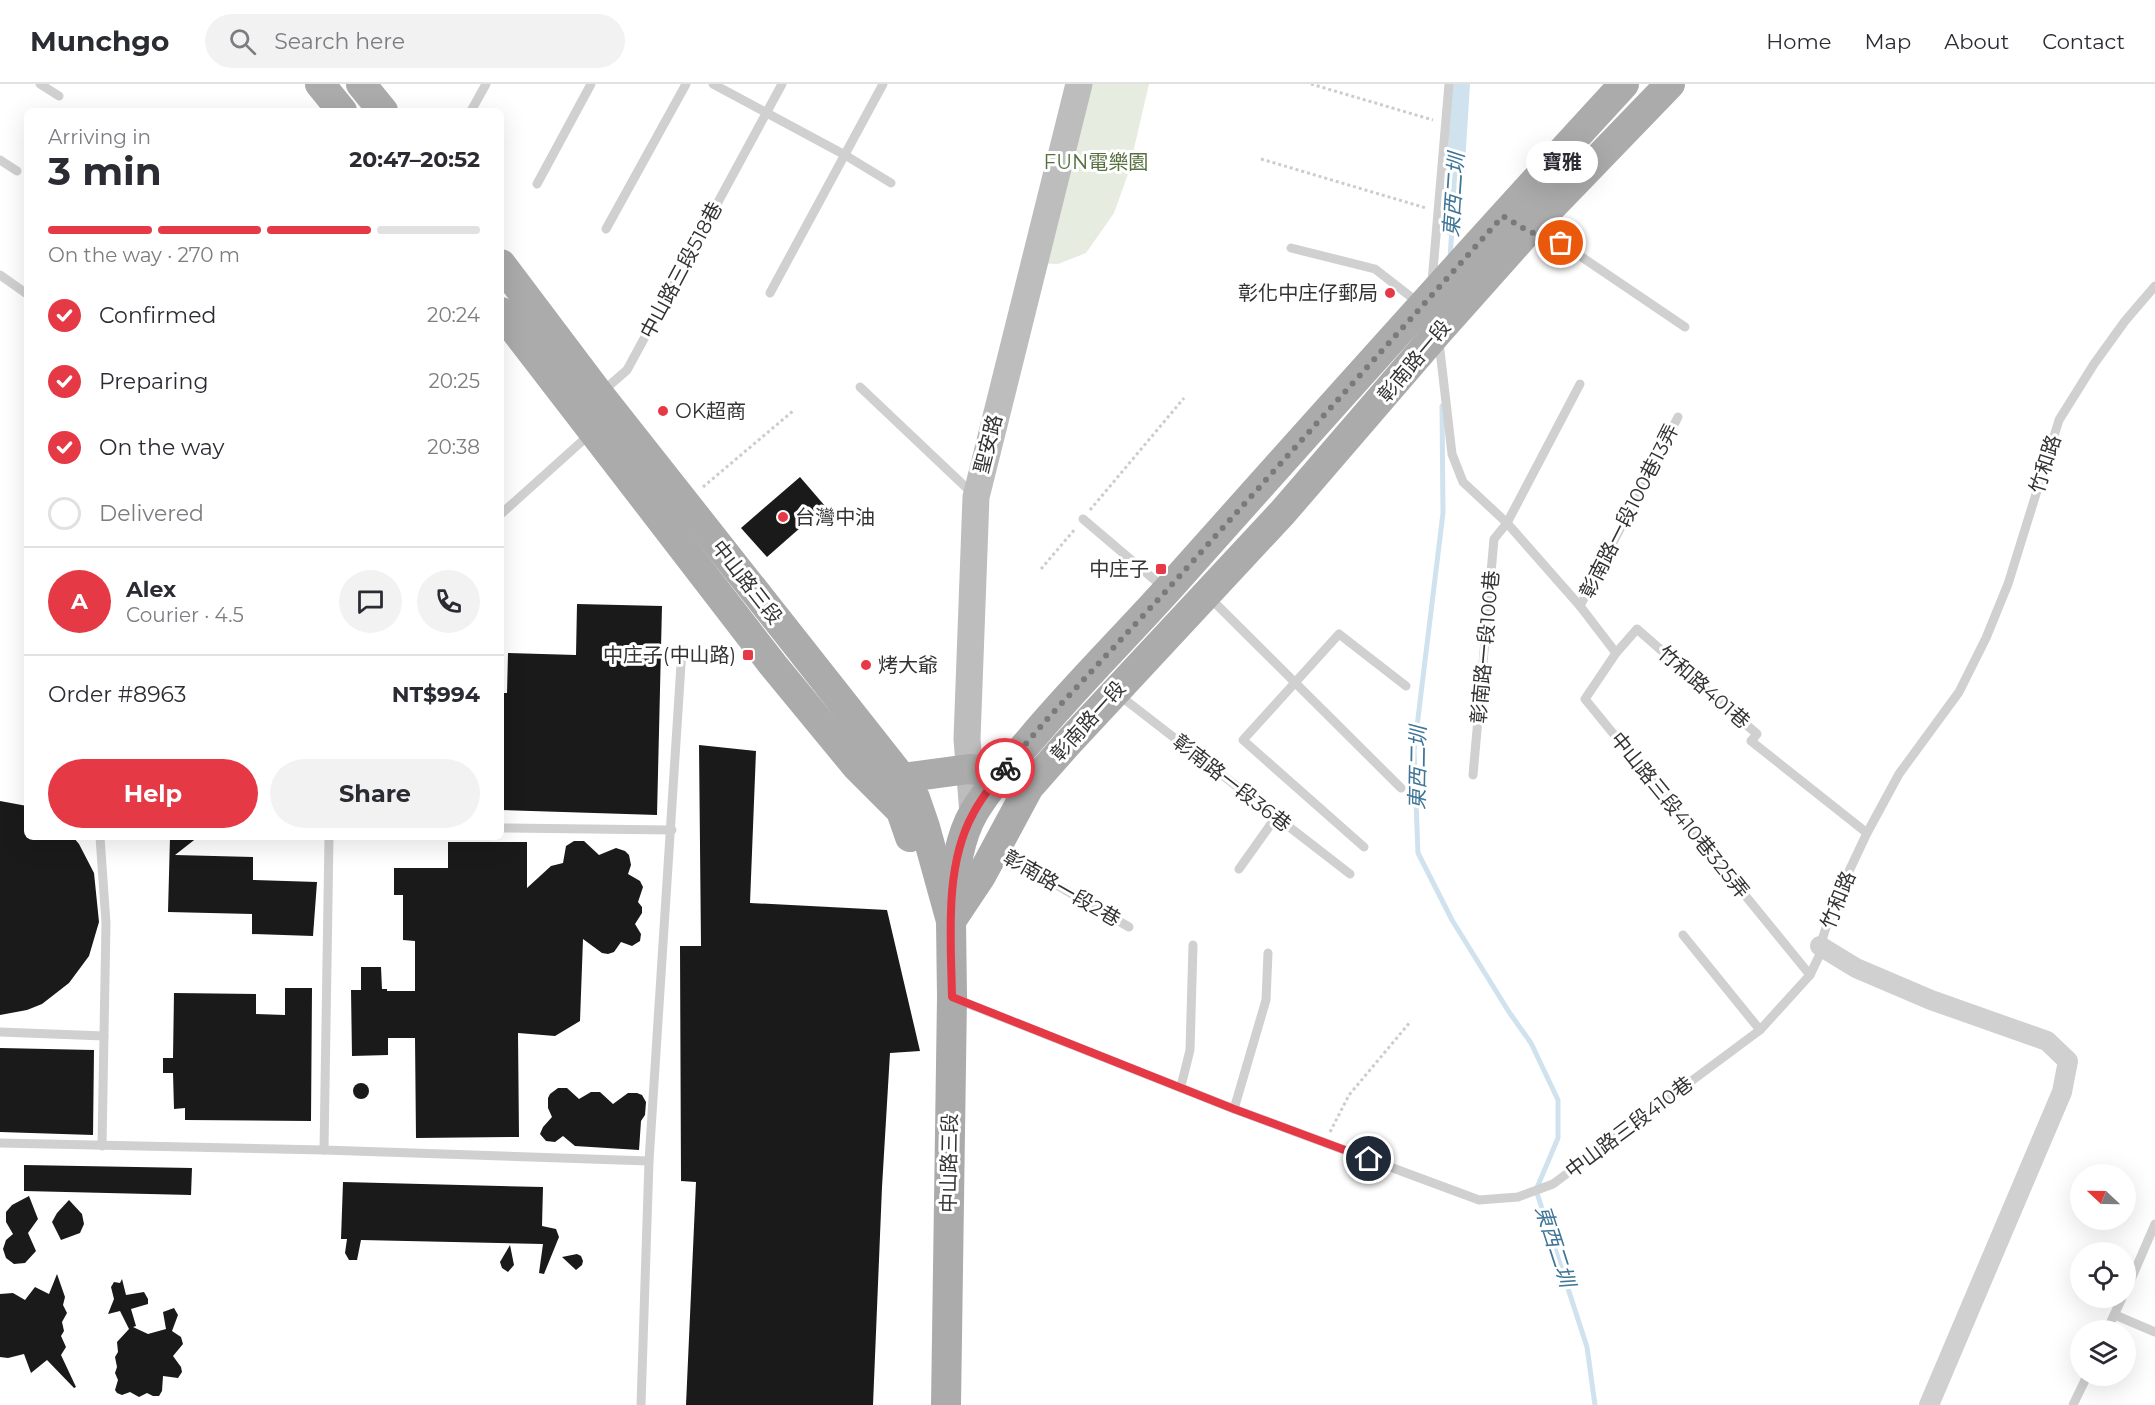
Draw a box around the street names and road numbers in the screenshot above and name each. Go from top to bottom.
street label: 中山路三段518巷 [635,198,727,342]
street label: 彰南路一段 [1373,315,1455,407]
street label: 聖安路 [969,412,1007,476]
street label: 彰南路一段100巷13弄 [1575,420,1683,602]
street label: 竹和路 [2024,432,2066,496]
street label: 中山路三段 [707,535,787,629]
street label: 彰南路一段100巷 [1466,569,1504,725]
street label: 竹和路401巷 [1653,641,1755,733]
street label: 彰南路一段 [1046,676,1130,766]
street label: 中山路三段410巷325弄 [1606,727,1754,903]
street label: 彰南路一段36巷 [1168,729,1296,837]
street label: 彰南路一段2巷 [999,845,1125,931]
street label: 竹和路 [1816,868,1860,932]
street label: 中山路三段410巷 [1561,1071,1697,1183]
street label: 中山路三段 [936,1113,962,1213]

